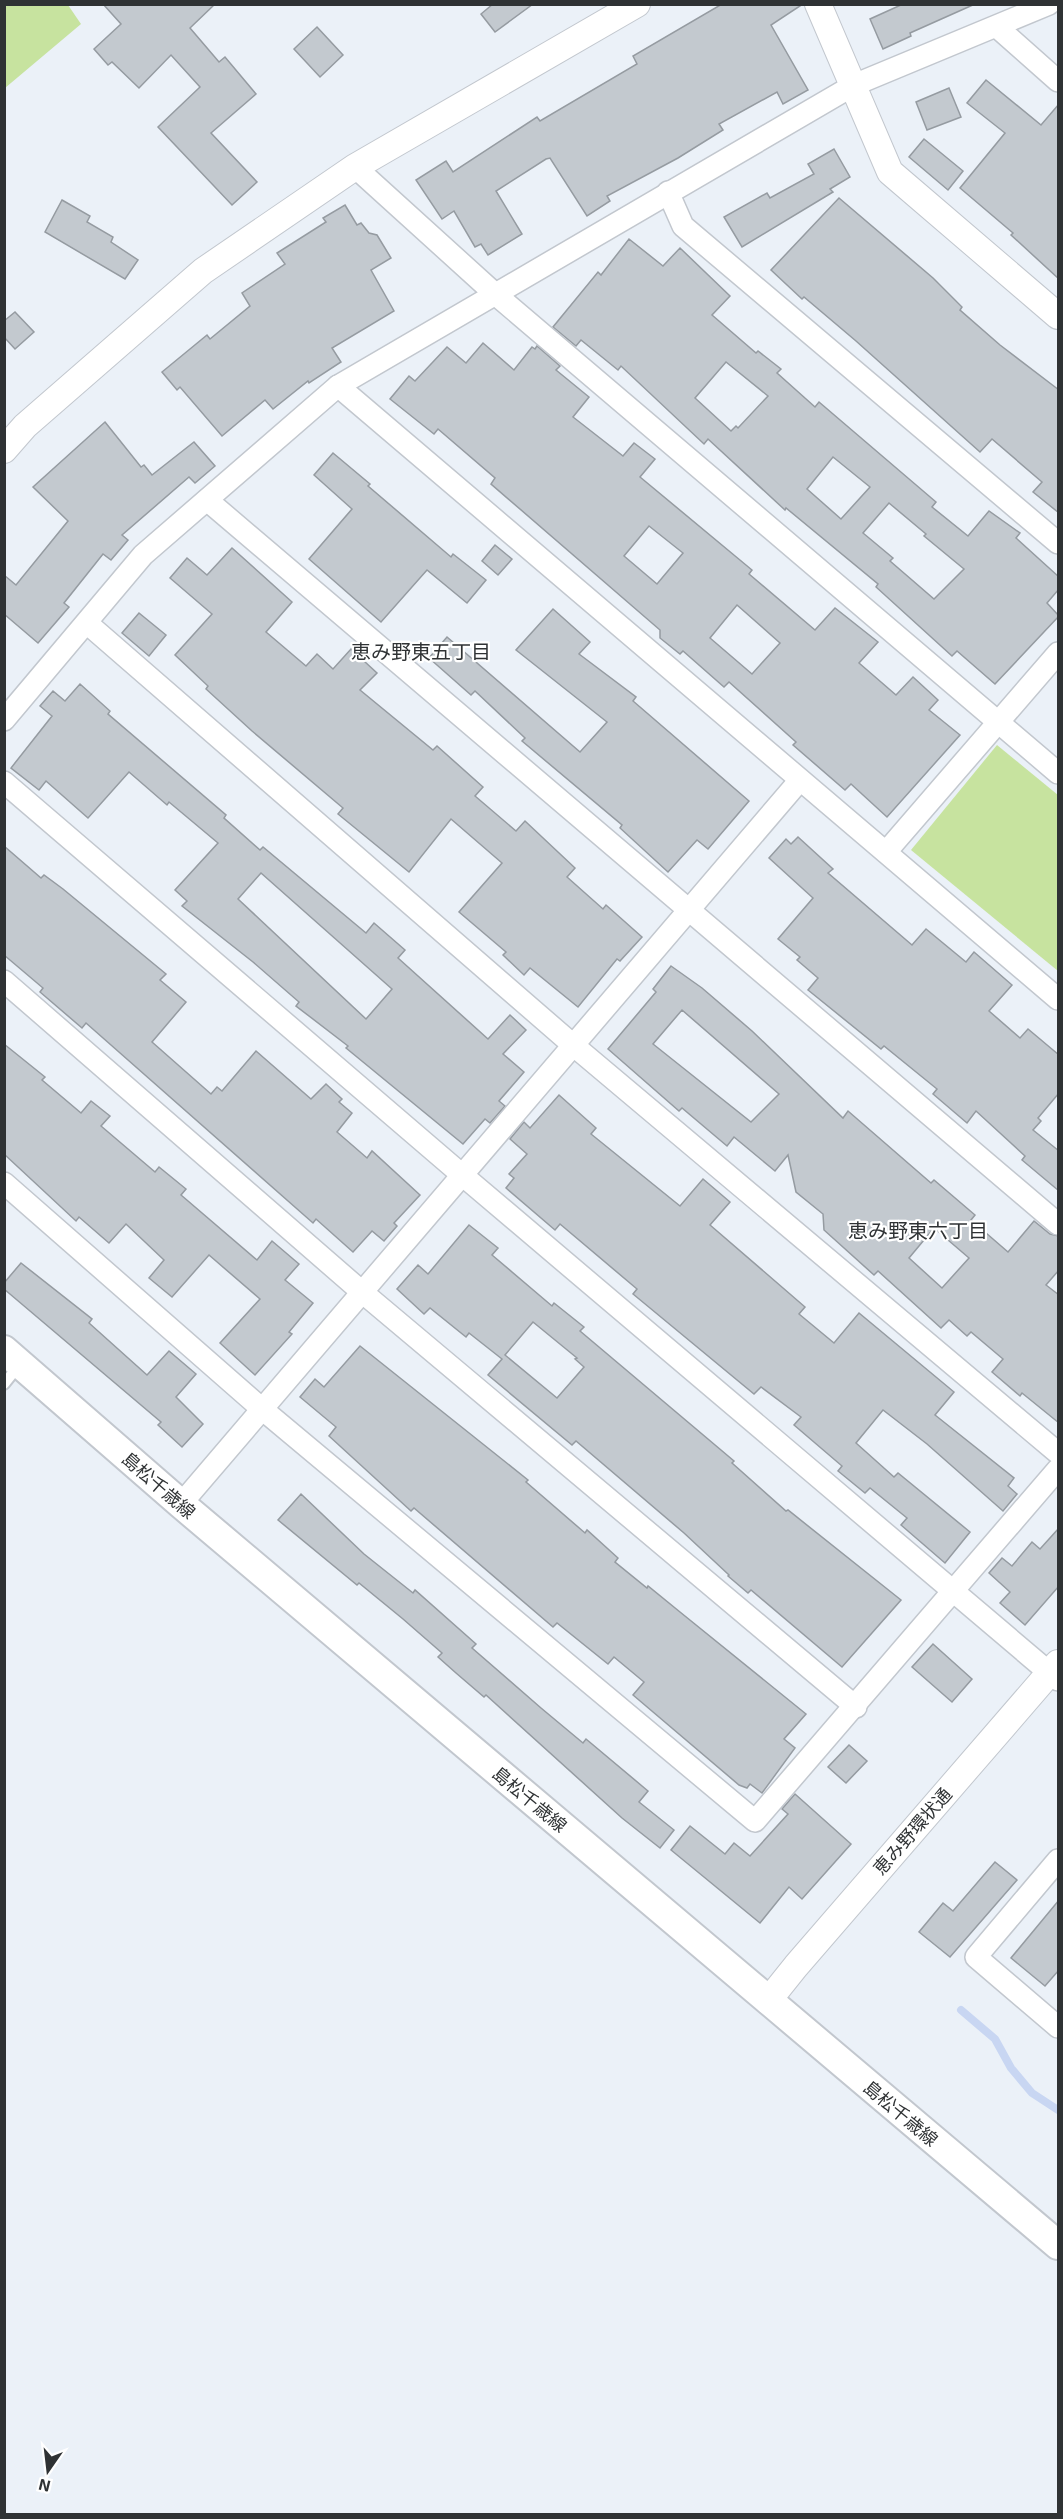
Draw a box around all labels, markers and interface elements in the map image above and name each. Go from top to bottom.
district label: 恵み野東五丁目 [351,639,491,663]
district label: 恵み野東六丁目 [848,1218,988,1242]
street label: 島松千歳線 [118,1447,200,1523]
street label: 島松千歳線 [488,1762,572,1836]
street label: 恵み野環状通 [868,1783,956,1879]
street label: 島松千歳線 [859,2076,943,2150]
north arrow [18,2441,78,2501]
text: N [36,2475,52,2497]

